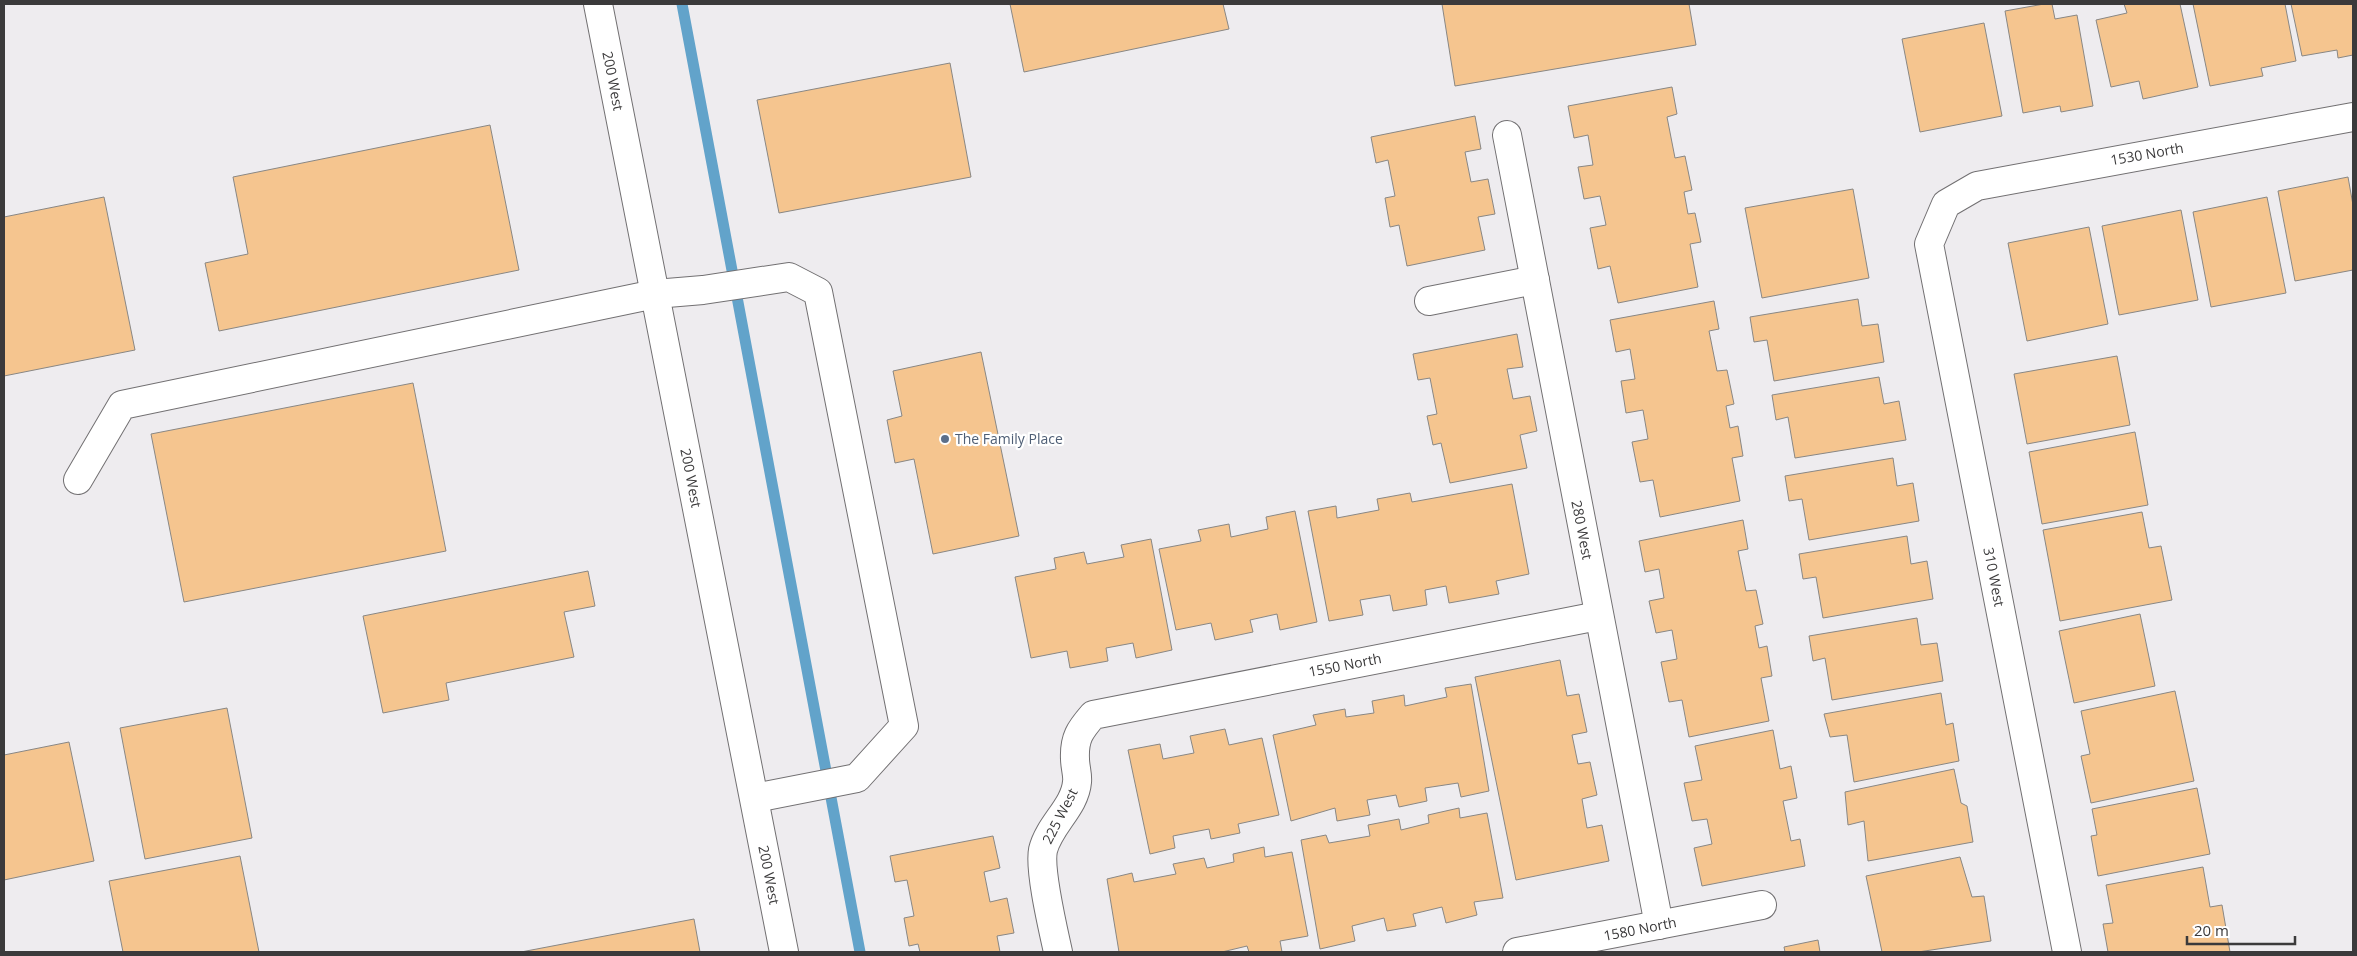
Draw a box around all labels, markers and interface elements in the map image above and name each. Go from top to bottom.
street label: 200 West [598,50,629,112]
street label: 1530 North [2109,138,2185,169]
place label: The Family Place [955,429,1063,448]
marker: The Family Place [939,433,951,445]
street label: 200 West [676,447,707,509]
street label: 280 West [1567,499,1598,561]
street label: 310 West [1979,546,2010,608]
street label: 1550 North [1307,648,1383,681]
street label: 225 West [1037,785,1082,847]
street label: 200 West [754,844,785,906]
street label: 1580 North [1602,912,1678,945]
scale bar [2187,914,2294,946]
text: 20 m [2194,920,2229,940]

